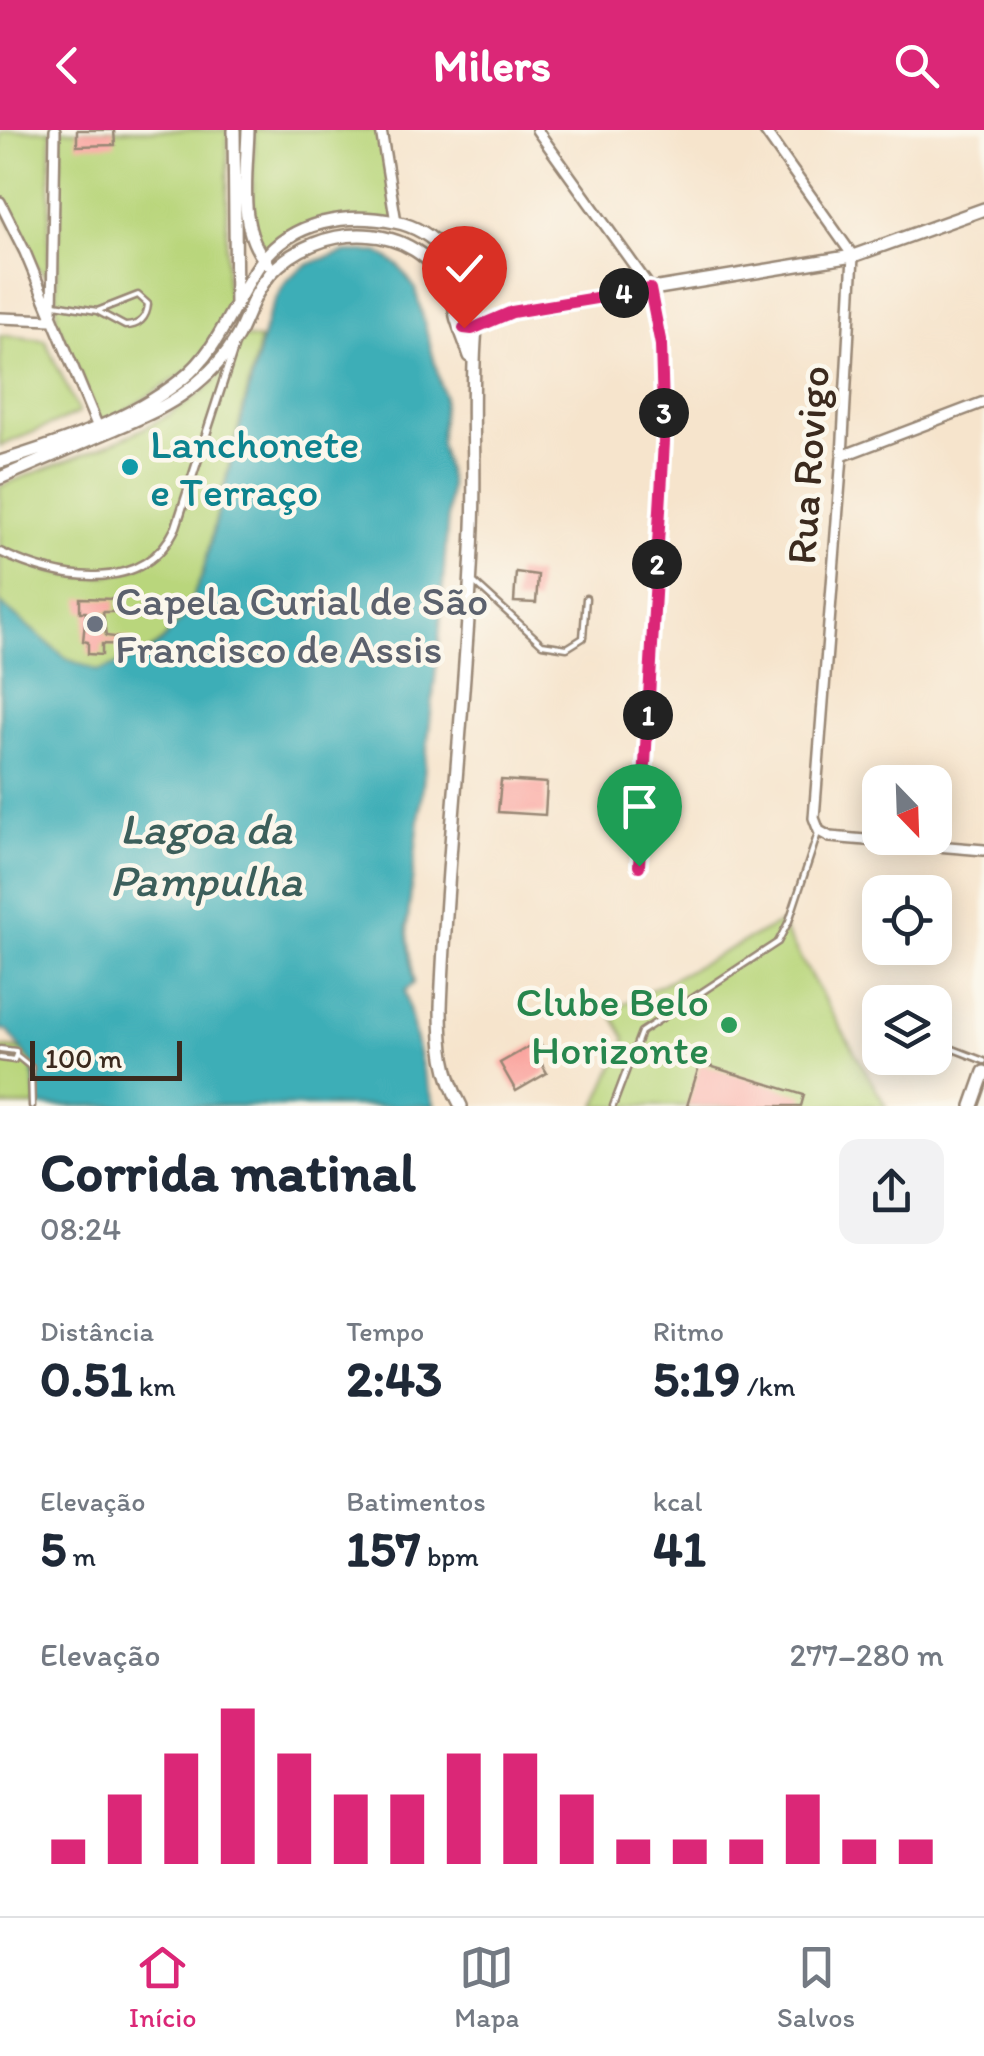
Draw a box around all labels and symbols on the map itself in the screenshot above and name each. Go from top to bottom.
pin [422,226,507,329]
pin: 4 [599,268,649,318]
street label: Rua Rovigo [775,364,840,566]
pin: 3 [639,388,689,438]
place label: Lanchonete e Terraço [150,418,359,517]
marker: Lanchonete e Terraço [119,456,141,478]
pin: 2 [632,539,682,589]
place label: Capela Curial de São Francisco de Assis [115,575,488,674]
marker: Capela Curial de São Francisco de Assis [84,613,106,635]
pin: 1 [623,690,673,740]
pin [597,764,682,867]
north arrow [862,765,952,855]
water label: Lagoa da Pampulha [110,801,303,907]
place label: Clube Belo Horizonte [515,976,709,1075]
marker: Clube Belo Horizonte [718,1014,740,1036]
scale bar [30,1036,182,1080]

